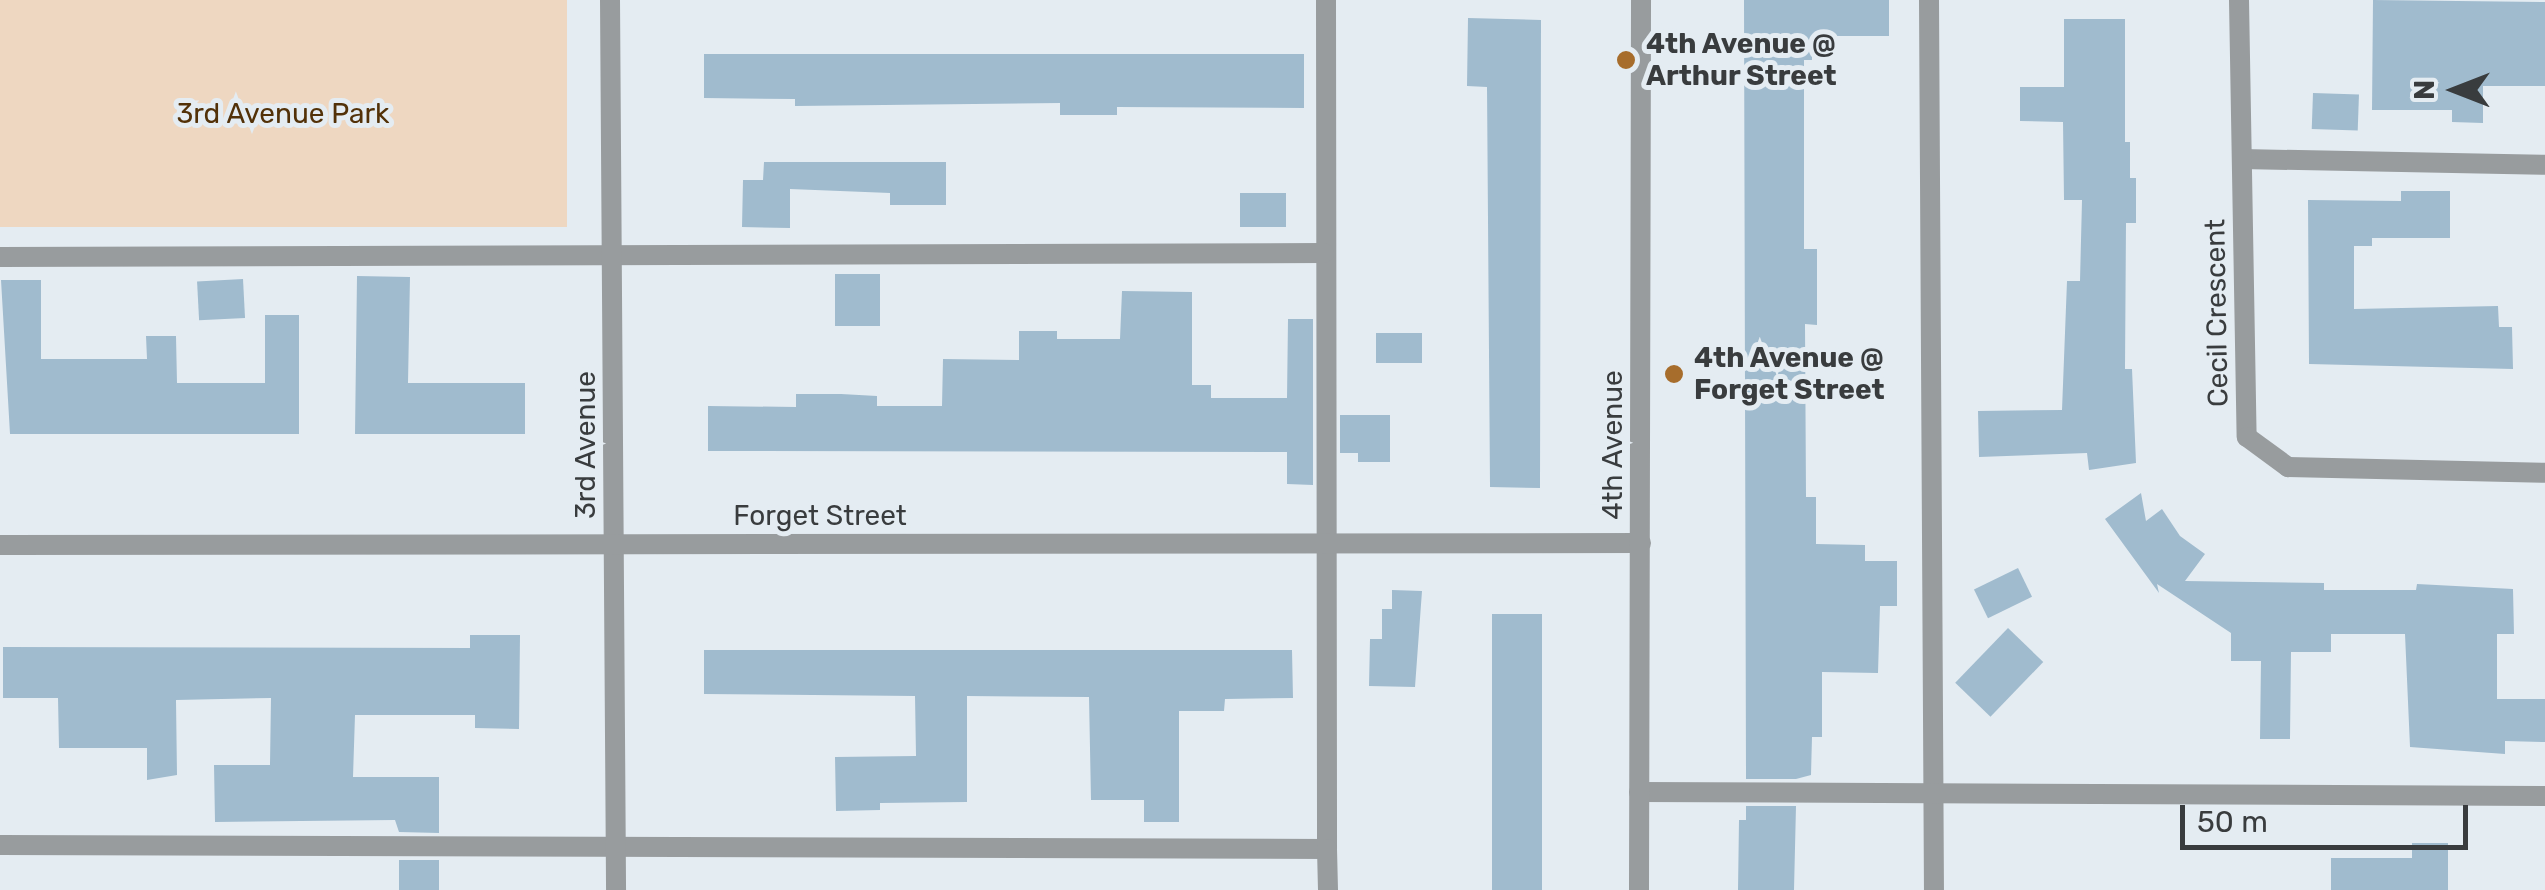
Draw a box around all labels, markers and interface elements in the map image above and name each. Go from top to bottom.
place label: 4th Avenue @ Arthur Street [1646,27,1837,93]
north arrow [2405,40,2505,140]
marker: 4th Avenue @ Arthur Street [1615,49,1637,71]
text: N [2408,80,2441,100]
park label: 3rd Avenue Park [176,97,390,131]
street label: Cecil Crescent [2199,219,2235,407]
place label: 4th Avenue @ Forget Street [1694,341,1885,407]
marker: 4th Avenue @ Forget Street [1663,363,1685,385]
street label: 4th Avenue [1596,370,1630,520]
street label: 3rd Avenue [569,371,603,519]
street label: Forget Street [733,499,907,533]
scale bar [2185,785,2472,847]
text: 50 m [2197,804,2268,840]

